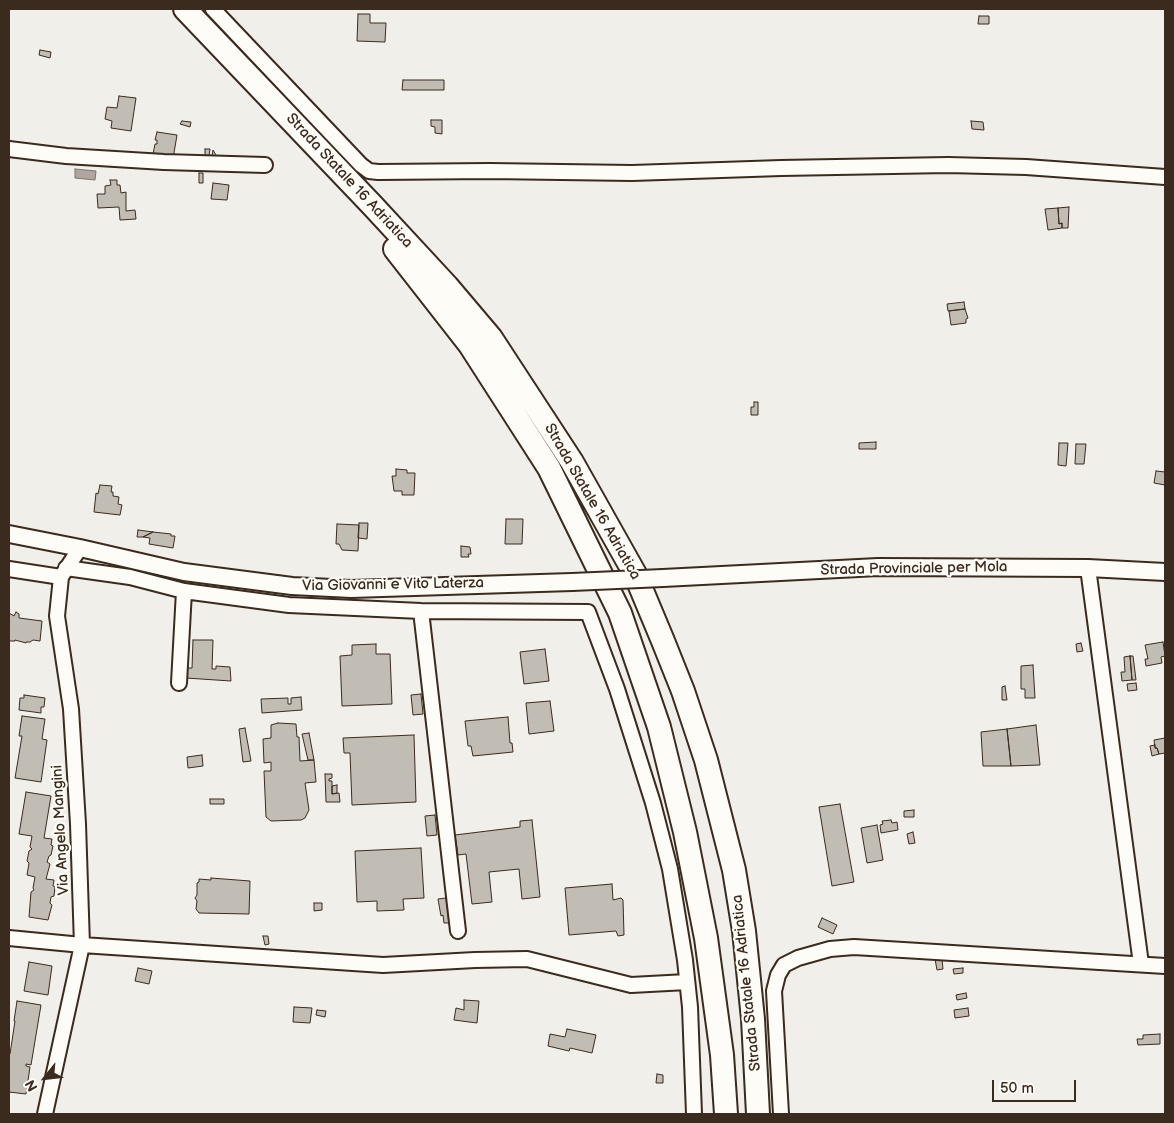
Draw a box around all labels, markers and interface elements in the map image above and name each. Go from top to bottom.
street label: Strada Statale 16 Adriatica [282,110,416,252]
street label: Strada Statale 16 Adriatica [540,421,644,583]
street label: Strada Provinciale per Mola [820,558,1008,580]
street label: Via Giovanni e Vito Laterza [302,574,484,596]
street label: Via Angelo Mangini [49,764,73,896]
street label: Strada Statale 16 Adriatica [729,894,765,1072]
north arrow [20,1053,70,1103]
scale bar [994,1070,1078,1102]
text: N [21,1077,41,1094]
text: 50 m [1000,1079,1034,1098]

